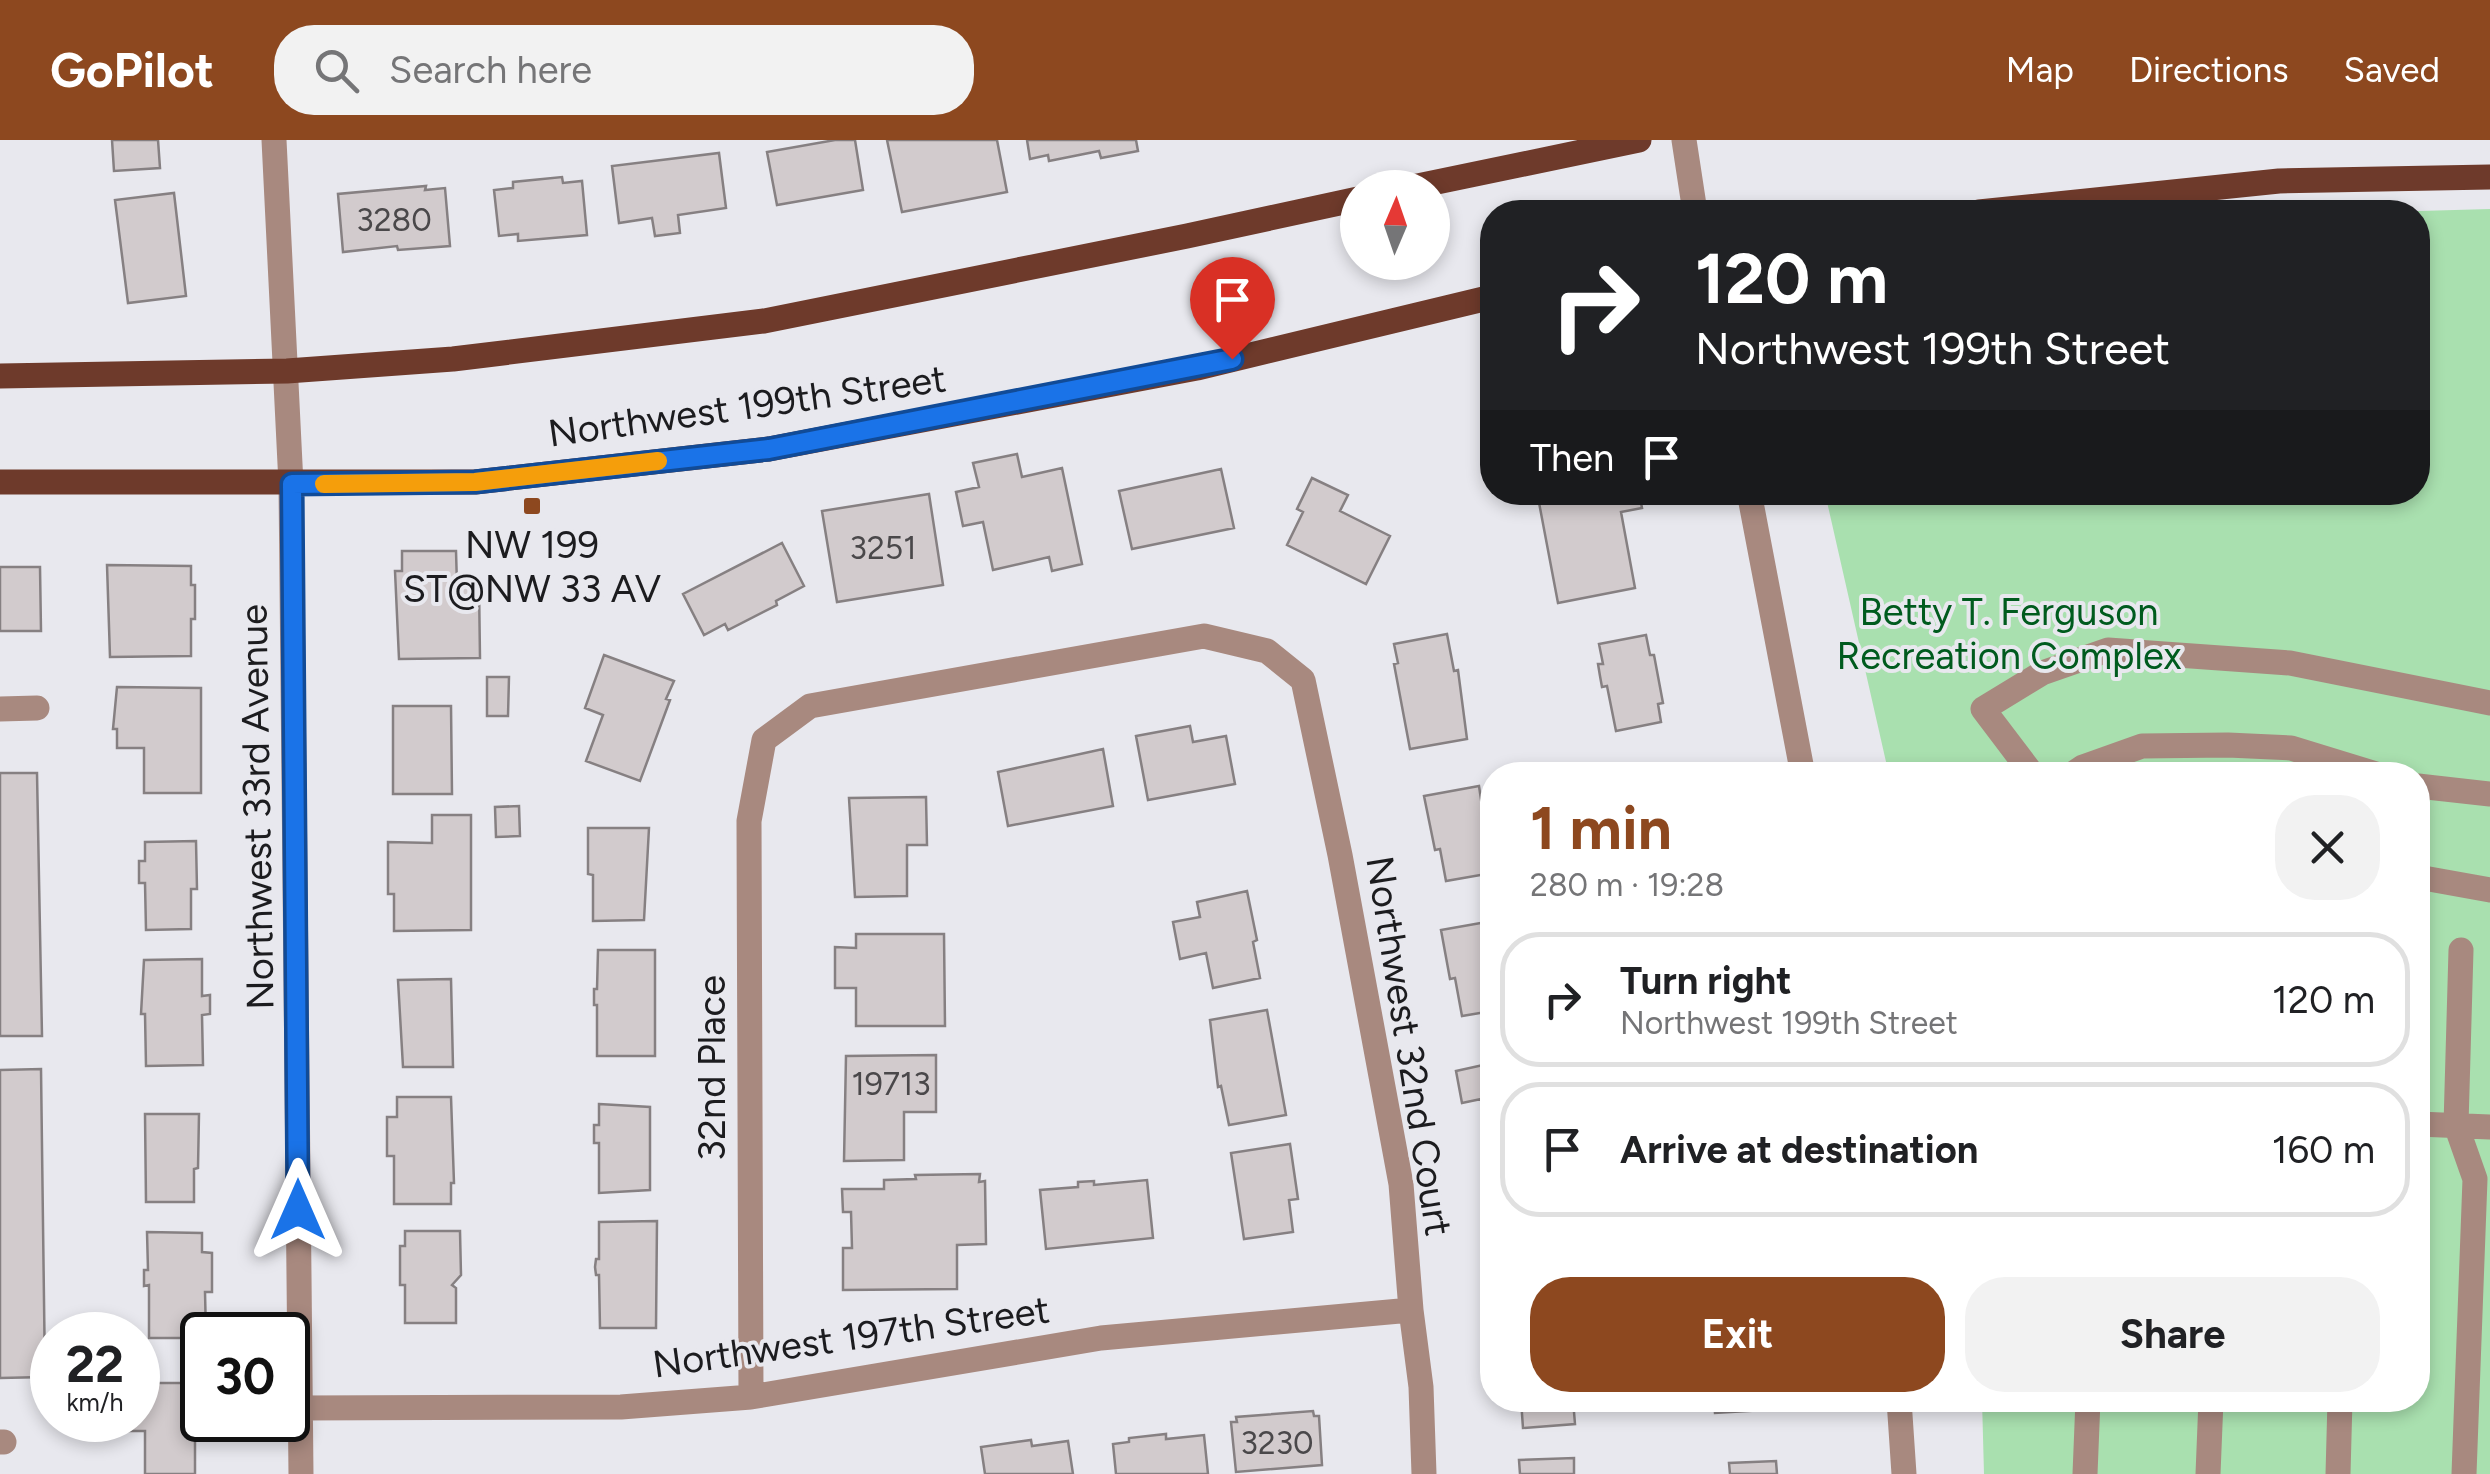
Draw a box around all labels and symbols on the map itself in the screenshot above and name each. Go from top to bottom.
north arrow [1340,170,1450,280]
house number: 3280 [356,201,432,239]
pin [1190,257,1275,360]
street label: Northwest 199th Street [545,355,949,457]
marker: NW 199 ST@NW 33 AV [521,495,543,517]
place label: NW 199 ST@NW 33 AV [403,522,661,612]
house number: 3251 [850,529,916,567]
park label: Betty T. Ferguson Recreation Complex [1836,589,2182,679]
street label: Northwest 33rd Avenue [230,604,284,1010]
street label: Northwest 32nd Court [1356,853,1462,1239]
street label: 32nd Place [689,975,735,1161]
house number: 19713 [851,1065,931,1103]
position arrow [246,1158,350,1262]
street label: Northwest 197th Street [650,1286,1052,1388]
speed limit sign: 30 [180,1312,310,1442]
house number: 3230 [1240,1424,1314,1462]

